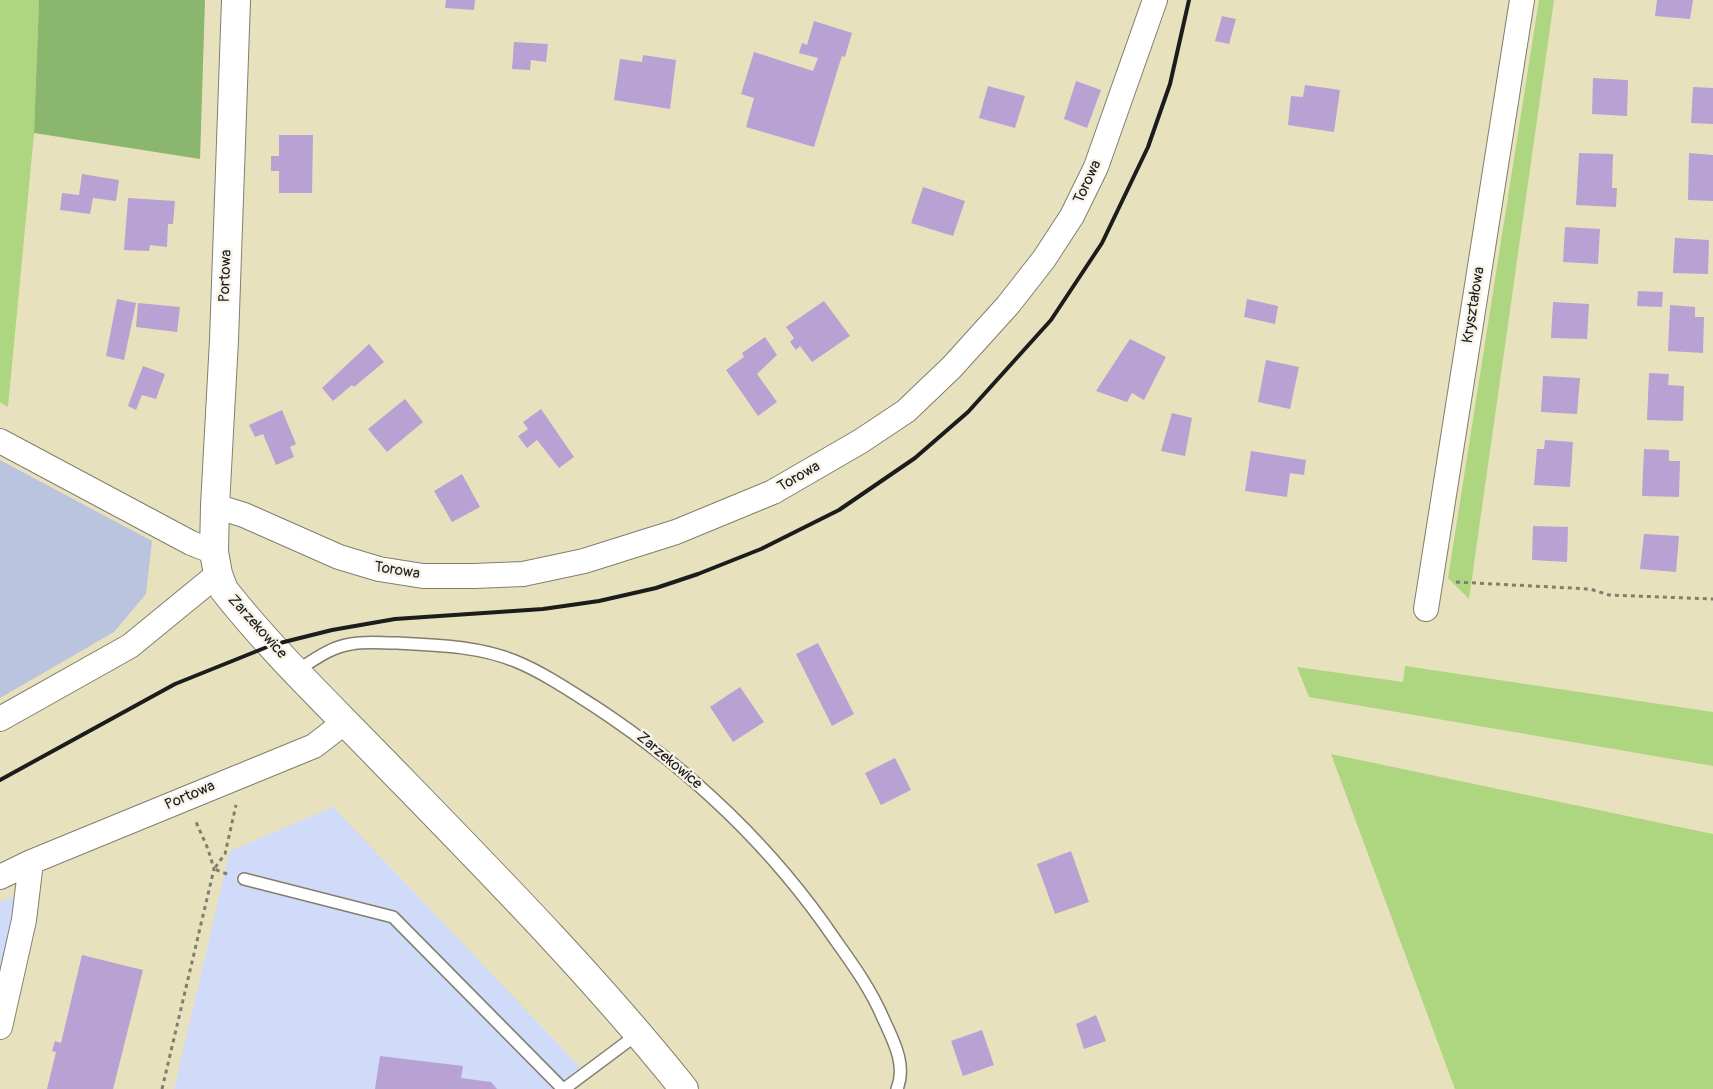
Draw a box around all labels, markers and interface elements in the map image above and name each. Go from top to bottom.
street label: Torowa [1070,157,1106,207]
street label: Portowa [216,249,236,303]
street label: Kryształowa [1459,266,1489,344]
street label: Torowa [775,458,823,496]
street label: Torowa [373,559,421,583]
street label: Zarzekowice [224,591,290,663]
street label: Zarzekowice [633,728,705,794]
street label: Portowa [162,777,218,815]

